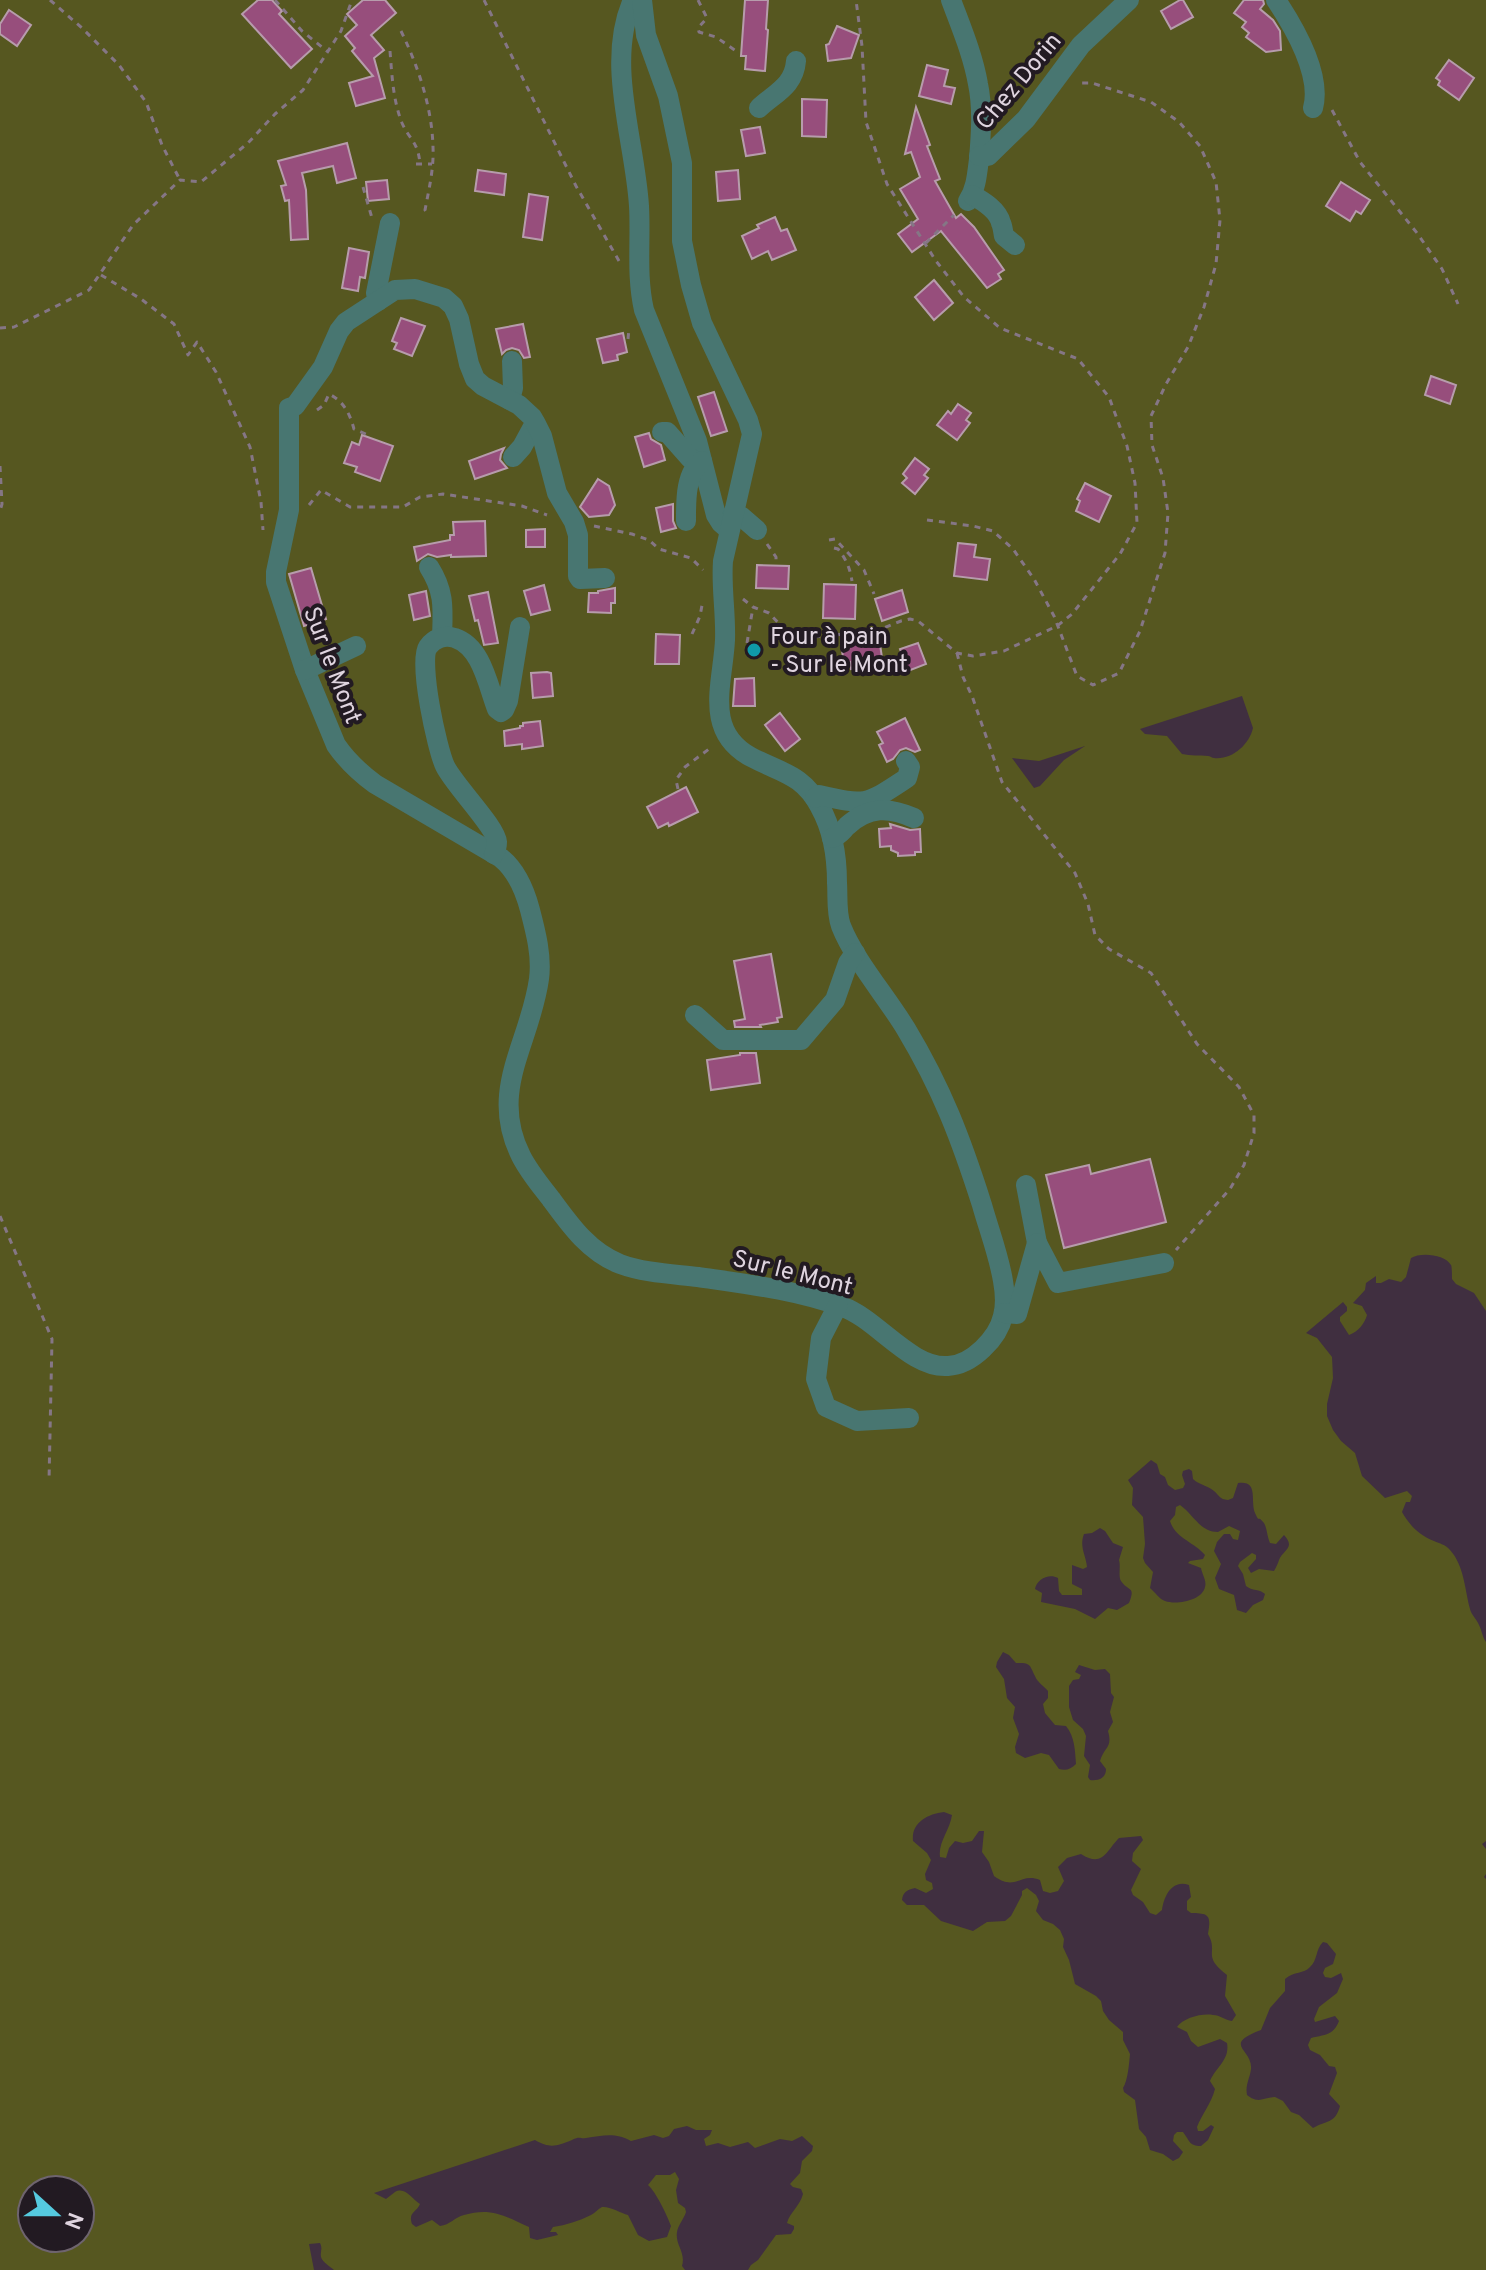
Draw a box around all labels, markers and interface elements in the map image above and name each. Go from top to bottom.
street label: Chez Dorin [970,27,1069,137]
street label: Sur le Mont [295,603,367,728]
place label: Four à pain - Sur le Mont [770,623,908,681]
marker: Four à pain - Sur le Mont [745,641,763,659]
street label: Sur le Mont [729,1245,856,1303]
north arrow [16,2174,96,2254]
text: N [57,2208,88,2232]

